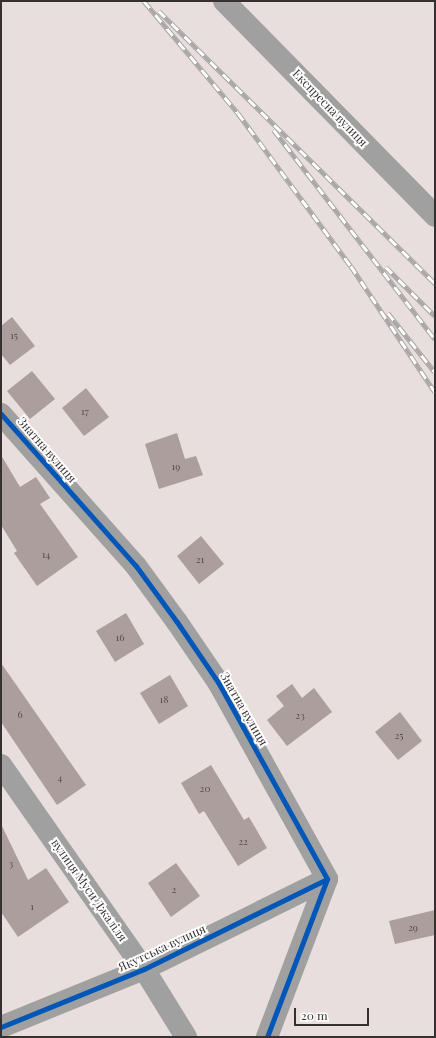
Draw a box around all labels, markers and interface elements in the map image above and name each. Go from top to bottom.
street label: Експресна вулиця [290,66,370,150]
house number: 15 [10,330,18,342]
house number: 17 [81,406,89,418]
street label: Знатна вулиця [15,414,79,486]
house number: 19 [172,461,180,473]
house number: 14 [42,549,50,561]
house number: 21 [196,554,204,566]
house number: 16 [116,632,124,644]
street label: Знатна вулиця [217,670,271,748]
house number: 18 [160,694,168,706]
house number: 6 [17,709,23,721]
house number: 23 [295,710,305,722]
house number: 25 [395,730,403,742]
house number: 4 [58,772,62,784]
house number: 20 [200,783,210,795]
street label: вулиця Муси Джаліля [48,836,130,944]
house number: 22 [238,836,248,848]
house number: 3 [9,858,13,870]
house number: 2 [172,884,176,896]
house number: 1 [30,901,34,913]
street label: Якутська вулиця [116,921,208,975]
house number: 29 [408,922,418,934]
scale bar [296,1000,371,1026]
text: 20 m [301,1007,328,1023]

